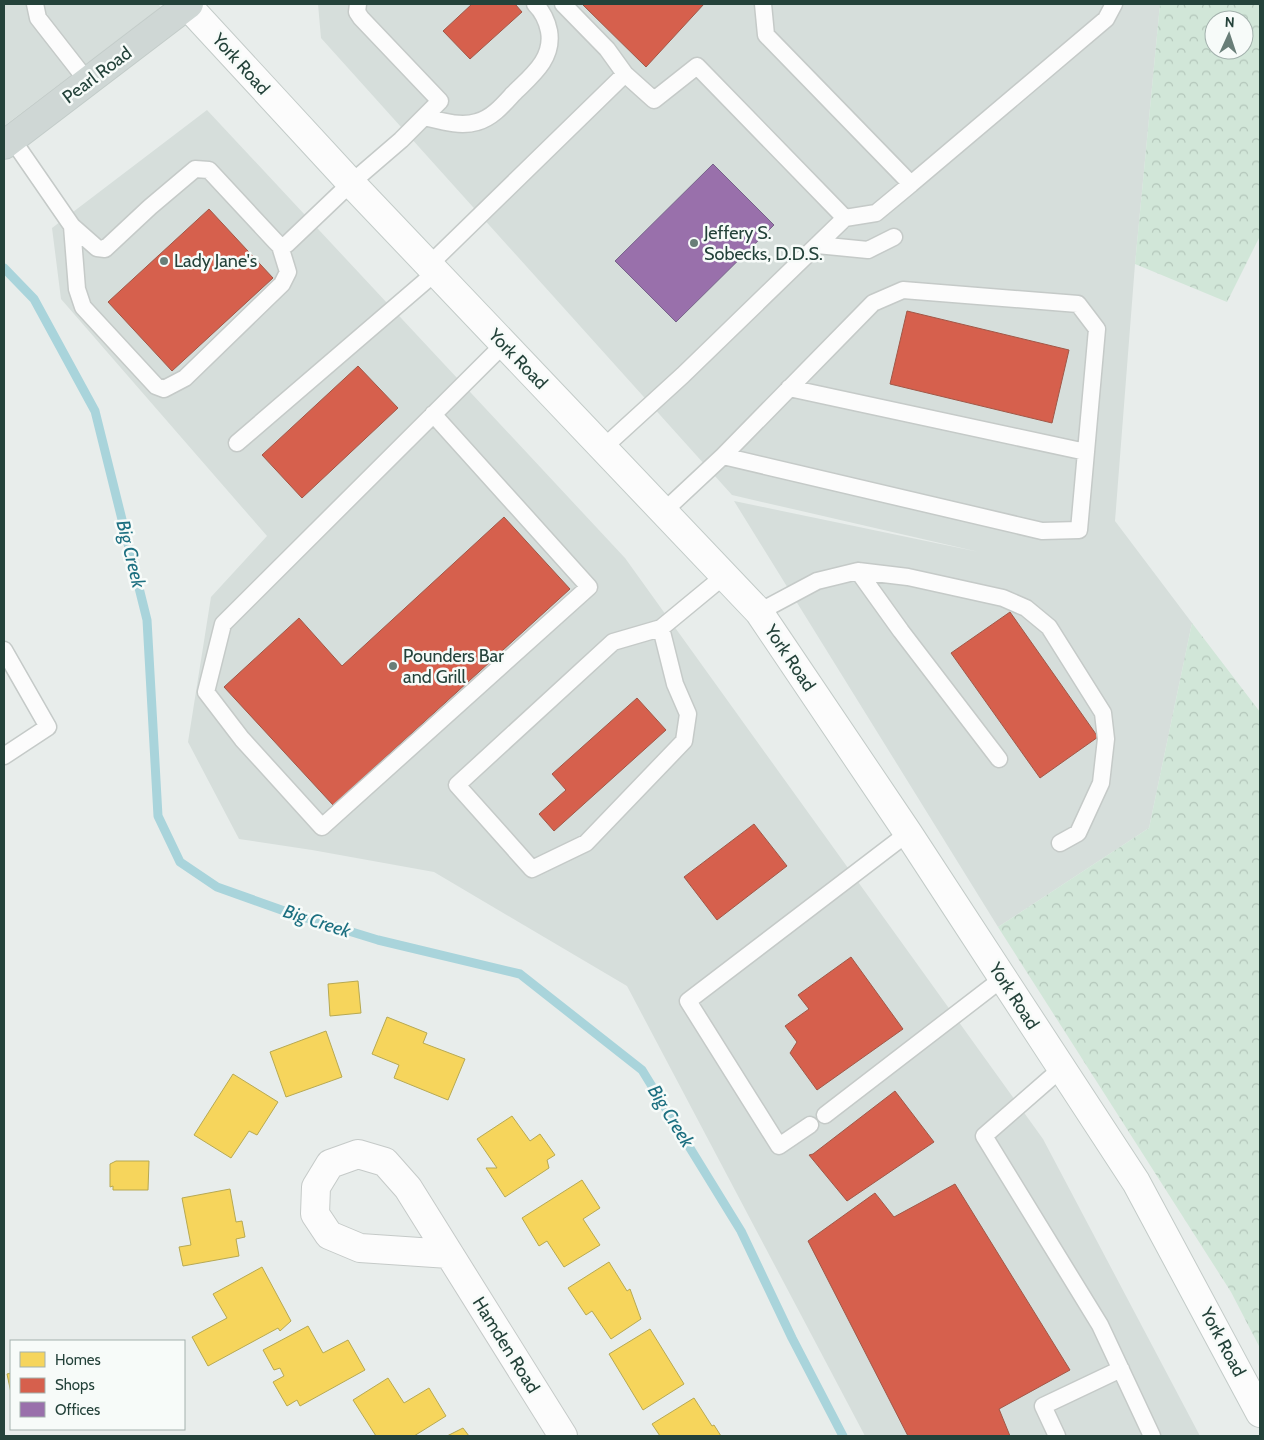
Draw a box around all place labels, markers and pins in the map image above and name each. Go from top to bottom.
place label: Jeffery S. Sobecks, D.D.S. [703,222,823,265]
marker: Jeffery S. Sobecks, D.D.S. [688,237,700,249]
place label: Lady Jane's [174,250,257,272]
marker: Lady Jane's [158,255,170,267]
place label: Pounders Bar and Grill [403,645,504,688]
marker: Pounders Bar and Grill [387,660,399,672]

